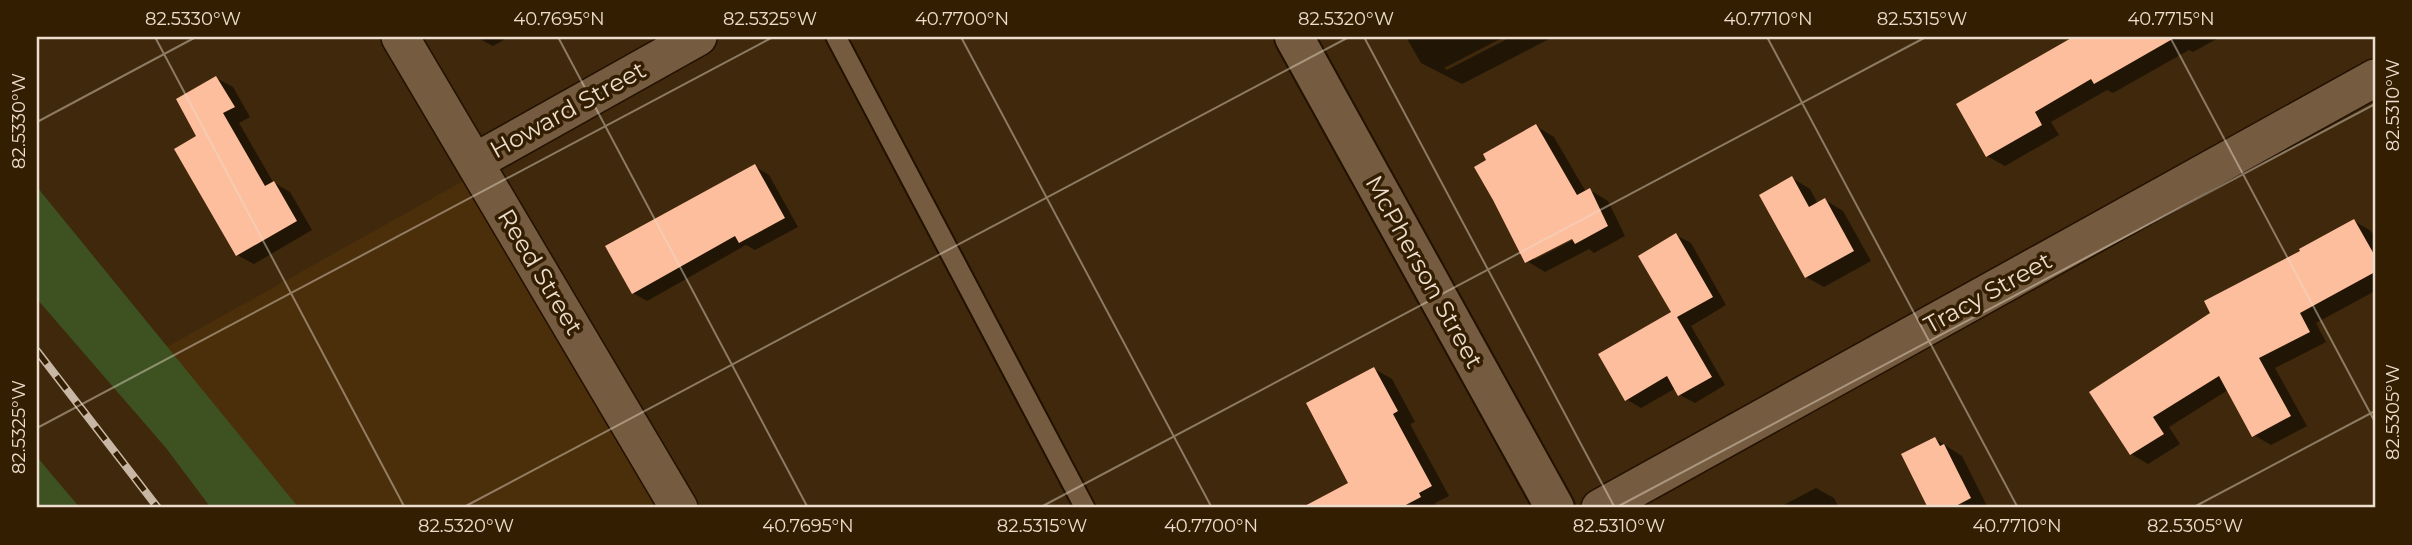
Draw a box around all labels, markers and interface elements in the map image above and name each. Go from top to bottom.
text: 82.5330°W [145,8,241,30]
text: 40.7695°N [513,8,605,30]
text: 82.5325°W [723,8,817,30]
text: 40.7700°N [915,8,1009,30]
text: 82.5320°W [1298,8,1394,30]
text: 40.7710°N [1723,8,1813,30]
text: 82.5315°W [1877,8,1967,30]
text: 40.7715°N [2127,8,2215,30]
street label: Howard Street [485,55,651,164]
text: 82.5310°W [2382,59,2404,151]
text: 82.5330°W [8,73,30,169]
street label: McPherson Street [1359,170,1490,373]
street label: Reed Street [492,204,589,340]
street label: Tracy Street [1919,245,2057,340]
text: 82.5305°W [2382,364,2404,460]
text: 82.5325°W [8,380,30,474]
text: 82.5320°W [418,515,514,537]
text: 40.7695°N [762,515,854,537]
text: 82.5315°W [997,515,1087,537]
text: 40.7700°N [1164,515,1258,537]
text: 82.5310°W [1573,515,1665,537]
text: 40.7710°N [1972,515,2062,537]
text: 82.5305°W [2147,515,2243,537]

